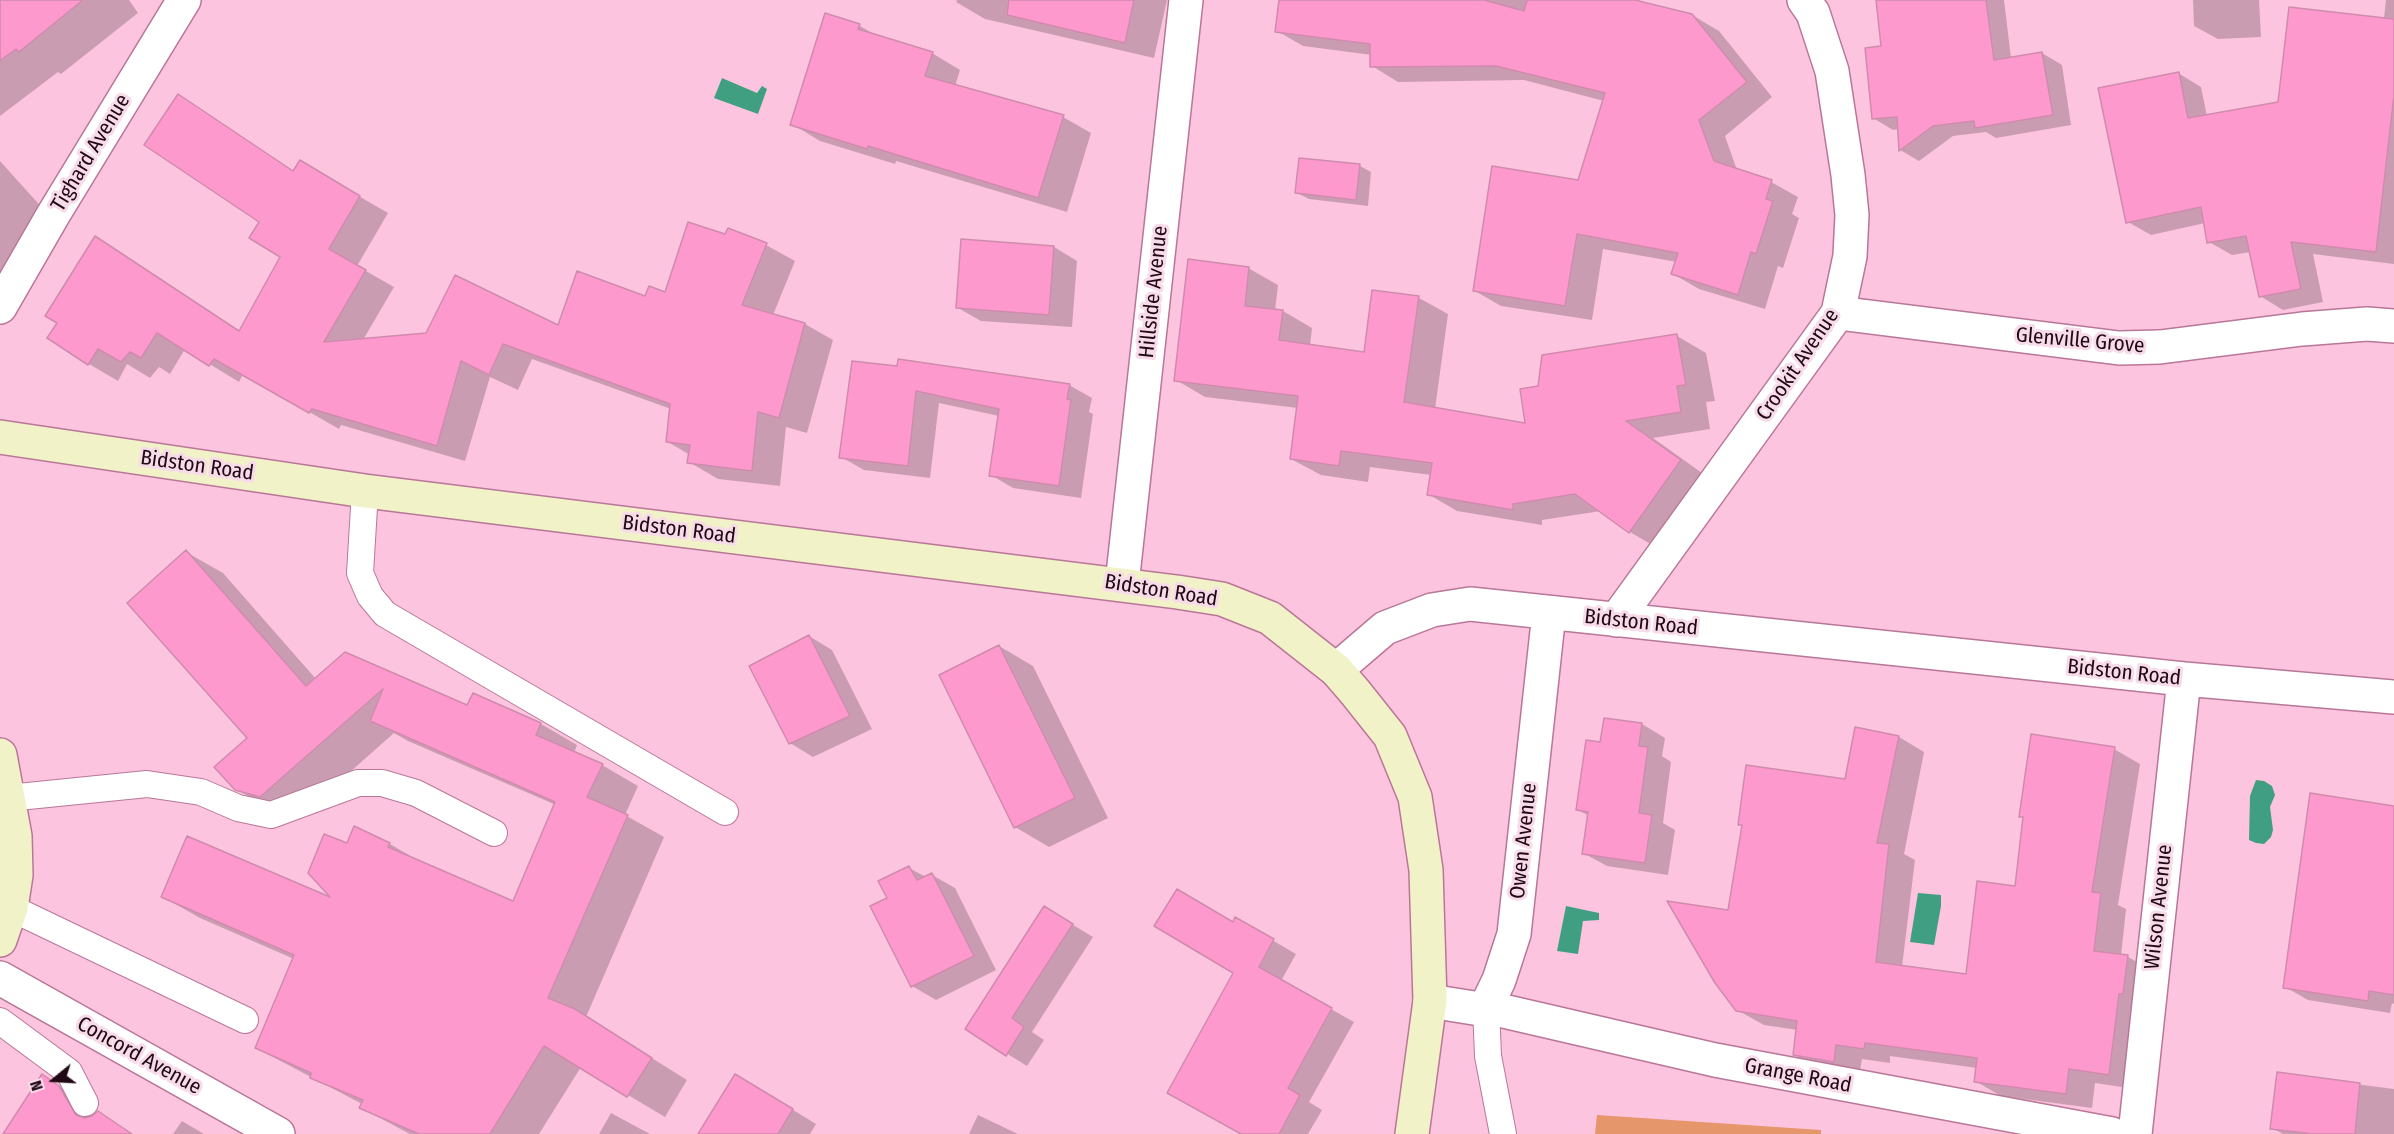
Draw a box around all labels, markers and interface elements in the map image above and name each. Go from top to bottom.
street label: Tighard Avenue [46,90,136,216]
street label: Hillside Avenue [1135,225,1173,359]
street label: Crookit Avenue [1751,304,1845,426]
street label: Glenville Grove [2015,323,2145,359]
street label: Bidston Road [139,446,255,486]
street label: Bidston Road [621,511,737,549]
street label: Bidston Road [1103,570,1219,612]
street label: Bidston Road [1583,605,1699,641]
street label: Bidston Road [2066,655,2182,691]
street label: Owen Avenue [1505,782,1543,900]
street label: Wilson Avenue [2140,843,2178,971]
street label: Concord Avenue [73,1012,205,1100]
north arrow [24,1050,84,1110]
street label: Grange Road [1742,1053,1854,1099]
text: N [26,1078,47,1093]

